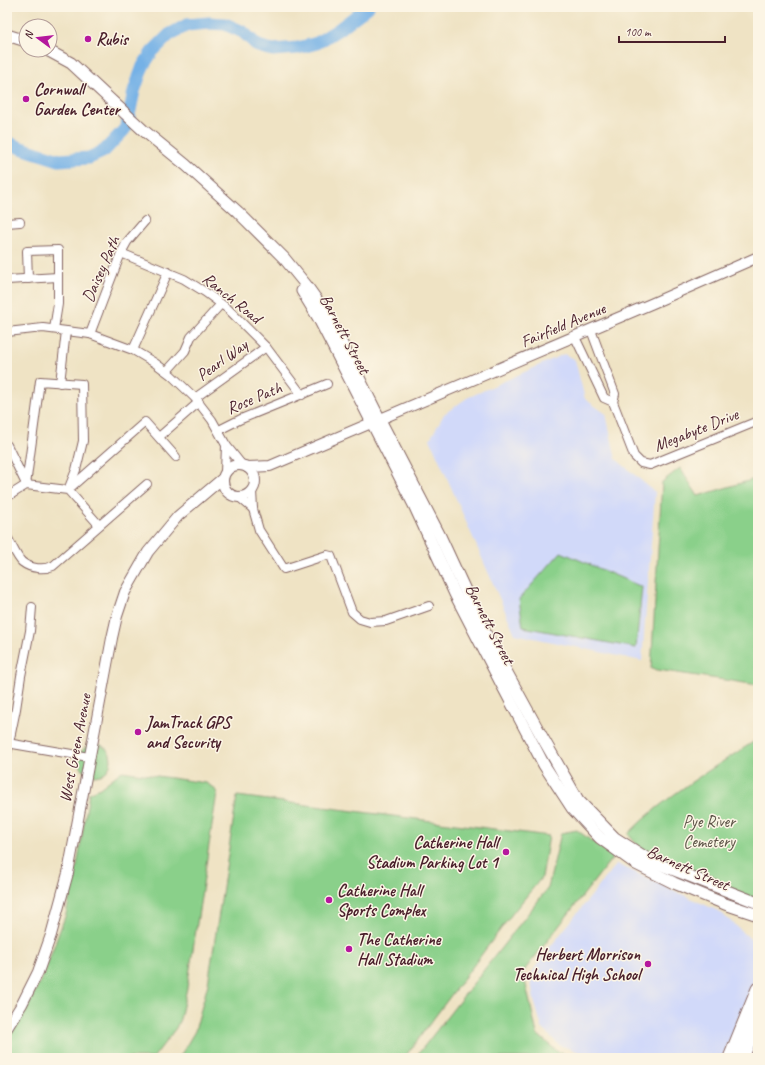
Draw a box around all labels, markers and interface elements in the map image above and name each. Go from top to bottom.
north arrow [18,18,58,58]
scale bar [619,18,725,44]
text: 100 m [625,24,652,40]
text: N [21,28,37,41]
place label: Rubis [96,29,130,50]
marker: Rubis [83,34,93,44]
place label: Cornwall Garden Center [34,79,121,120]
marker: Cornwall Garden Center [21,94,31,104]
street label: Daisey Path [77,232,125,305]
street label: Ranch Road [198,268,268,330]
street label: Barnett Street [315,290,376,380]
street label: Fairfield Avenue [517,297,610,352]
street label: Pearl Way [192,334,253,386]
street label: Rose Path [223,377,285,419]
street label: Megabyte Drive [651,403,743,456]
street label: Barnett Street [461,580,520,670]
street label: West Green Avenue [54,691,96,804]
place label: JamTrack GPS and Security [145,712,233,753]
marker: JamTrack GPS and Security [133,727,143,737]
park label: Pye River Cemetery [683,811,737,852]
place label: Catherine Hall Stadium Parking Lot 1 [366,832,501,873]
street label: Barnett Street [644,841,734,896]
marker: Catherine Hall Stadium Parking Lot 1 [501,847,511,857]
place label: Catherine Hall Sports Complex [337,880,428,921]
marker: Catherine Hall Sports Complex [324,895,334,905]
place label: The Catherine Hall Stadium [357,929,442,970]
marker: The Catherine Hall Stadium [344,944,354,954]
place label: Herbert Morrison Technical High School [513,944,644,985]
marker: Herbert Morrison Technical High School [643,959,653,969]

